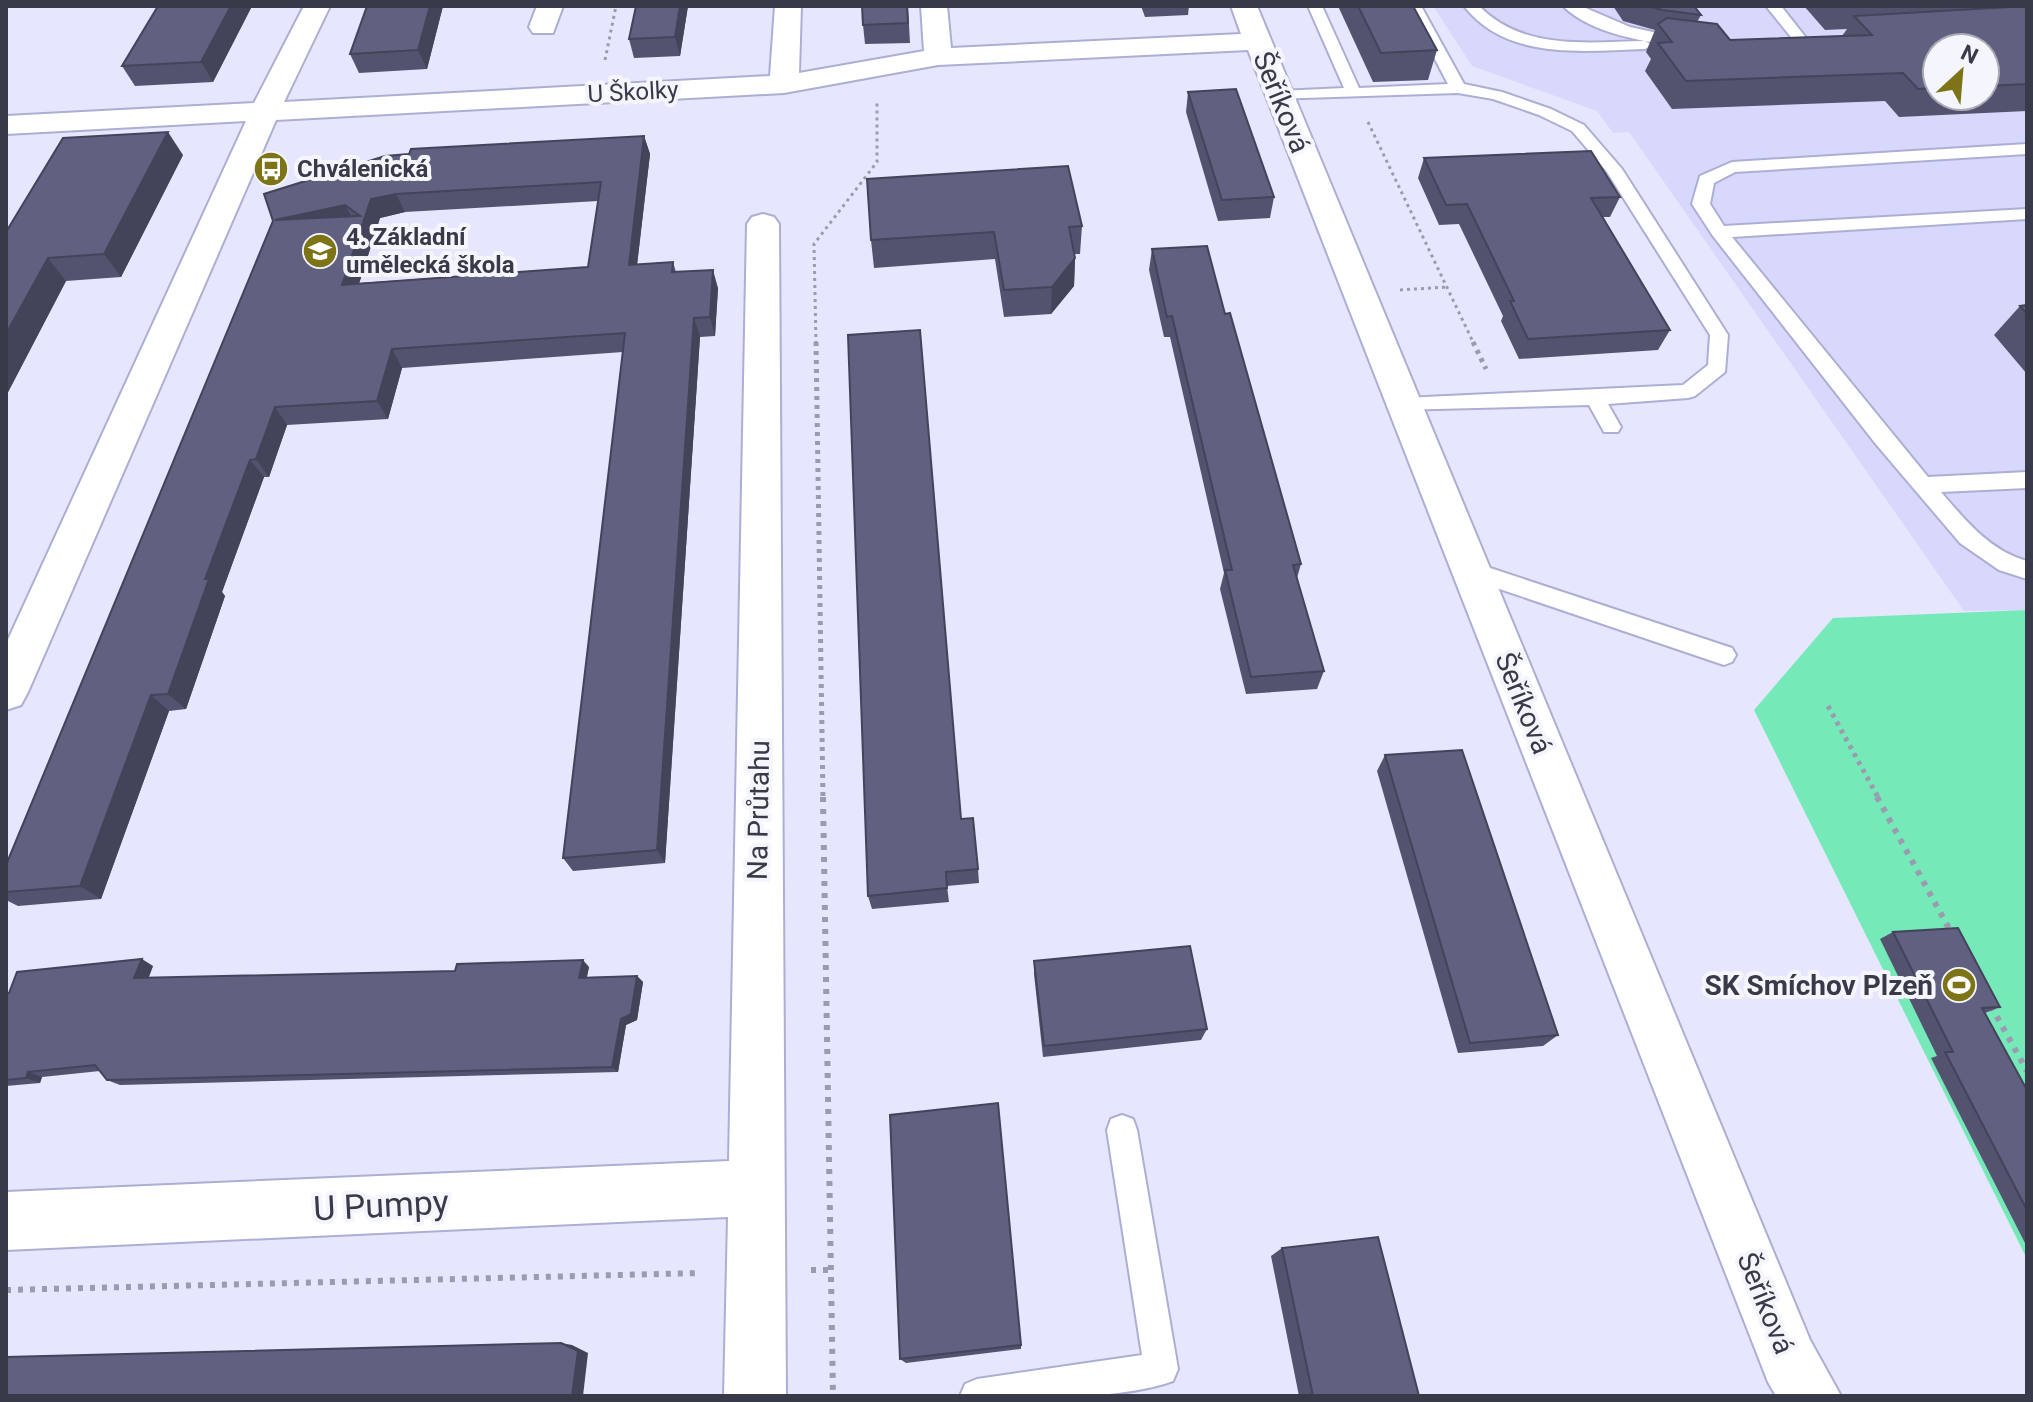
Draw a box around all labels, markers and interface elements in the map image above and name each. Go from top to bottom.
north arrow [1921,32,2001,112]
text: N [1957,40,1982,69]
street label: Šeříková [1246,47,1317,158]
street label: U Školky [587,76,680,108]
bus stop icon: Chválenická [252,150,290,188]
place label: Chválenická [297,155,428,183]
place label: 4. Základní umělecká škola [346,223,515,279]
school or university icon: 4. Základní umělecká škola [301,232,339,270]
street label: Šeříková [1488,648,1559,759]
street label: Na Průtahu [741,740,776,880]
sports icon: SK Smíchov Plzeň [1940,966,1978,1004]
place label: SK Smíchov Plzeň [1705,969,1933,1002]
street label: U Pumpy [312,1181,450,1229]
street label: Šeříková [1730,1248,1801,1359]

